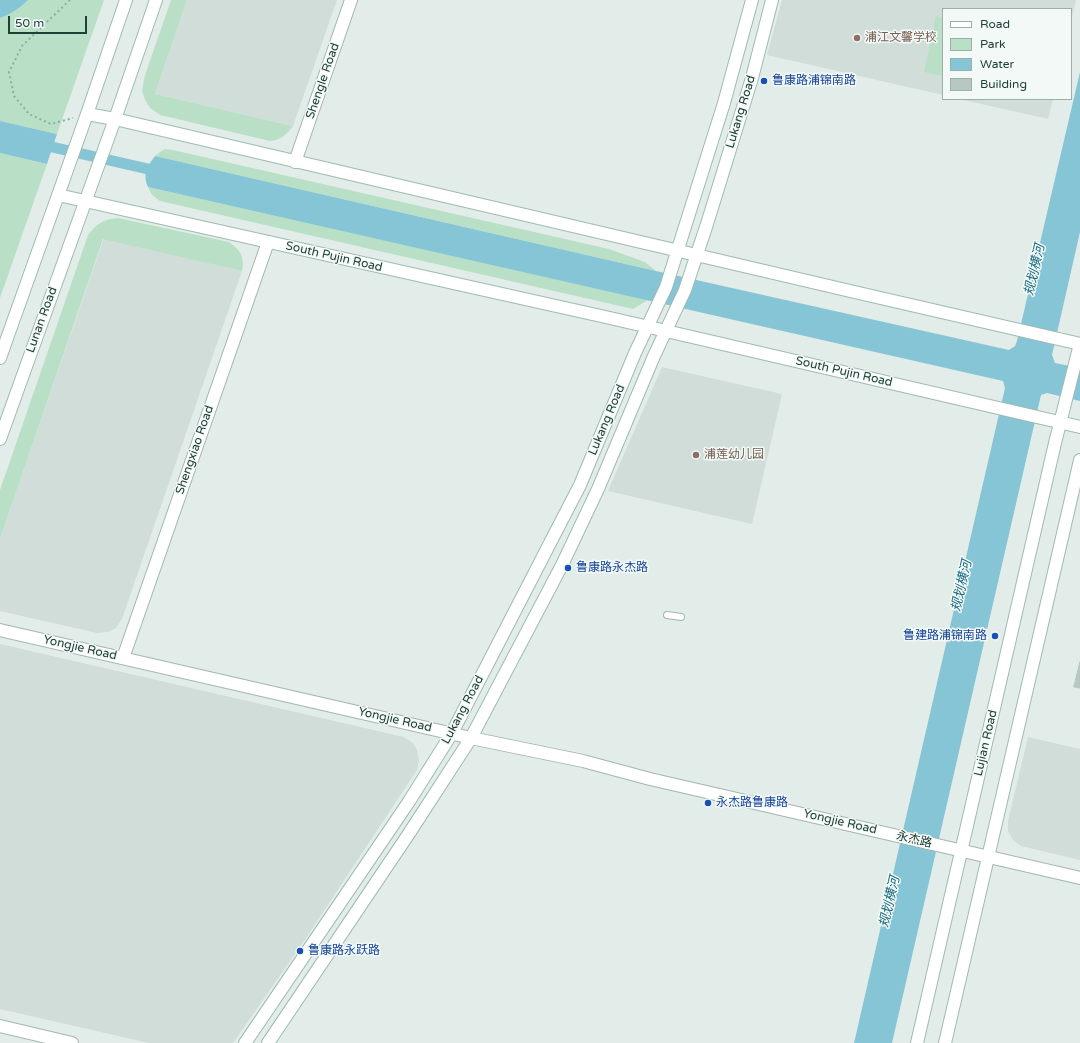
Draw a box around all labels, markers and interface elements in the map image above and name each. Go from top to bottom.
scale bar [10,8,89,34]
legend [942,8,1072,100]
text: 50 m [15,16,44,30]
text: Road [980,17,1010,31]
place label: 浦江文馨学校 [865,31,937,45]
marker: 浦江文馨学校 [852,33,862,43]
text: Park [980,37,1006,51]
street label: Shengle Road [303,41,343,121]
text: Water [980,57,1014,71]
street label: Lukang Road [723,74,759,150]
place label: 鲁康路浦锦南路 [772,74,856,88]
marker: 鲁康路浦锦南路 [759,76,769,86]
text: Building [980,77,1027,91]
street label: South Pujin Road [284,239,384,275]
water label: 规划横河 [1022,243,1048,297]
street label: Lunan Road [23,285,61,355]
street label: South Pujin Road [794,354,894,390]
street label: Lukang Road [586,382,628,458]
street label: Shengxiao Road [173,404,217,496]
place label: 浦莲幼儿园 [704,448,764,462]
marker: 浦莲幼儿园 [691,450,701,460]
water label: 规划横河 [949,559,975,613]
place label: 鲁康路永杰路 [576,561,648,575]
marker: 鲁康路永杰路 [563,563,573,573]
place label: 鲁建路浦锦南路 [903,629,987,643]
marker: 鲁建路浦锦南路 [990,631,1000,641]
street label: Yongjie Road [42,633,118,663]
street label: Lukang Road [439,673,487,747]
street label: Yongjie Road [357,705,433,735]
street label: Lujian Road [971,708,1001,778]
place label: 永杰路鲁康路 [716,796,788,810]
marker: 永杰路鲁康路 [703,798,713,808]
street label: Yongjie Road [802,807,878,837]
street label: 永杰路 [895,829,933,851]
water label: 规划横河 [877,875,903,929]
place label: 鲁康路永跃路 [308,944,380,958]
marker: 鲁康路永跃路 [295,946,305,956]

